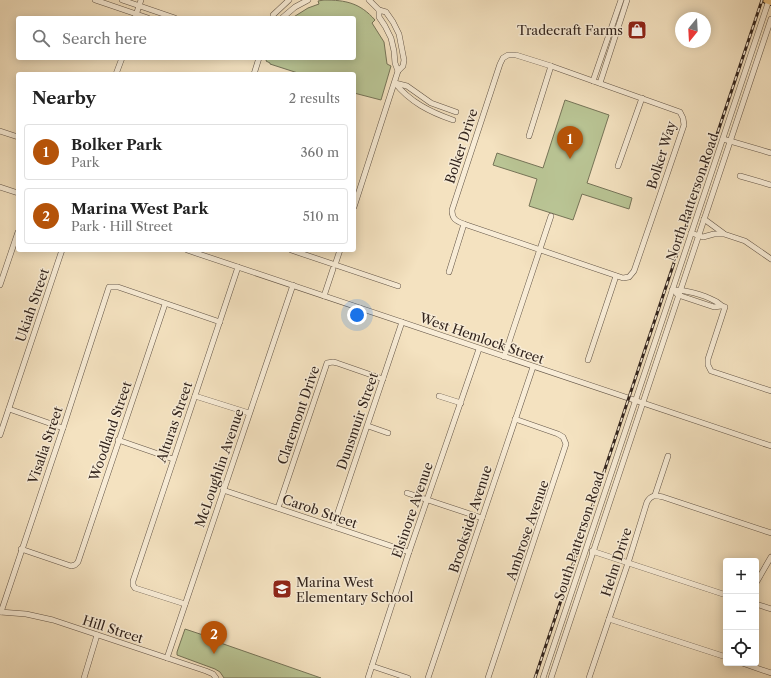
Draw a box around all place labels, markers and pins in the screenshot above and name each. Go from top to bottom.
shop icon: Tradecraft Farms [626,19,648,41]
place label: Tradecraft Farms [517,22,623,38]
pin: 1 [557,126,583,159]
place label: Marina West Elementary School [296,574,414,605]
school or university icon: Marina West Elementary School [271,578,293,600]
pin: 2 [201,621,227,654]

